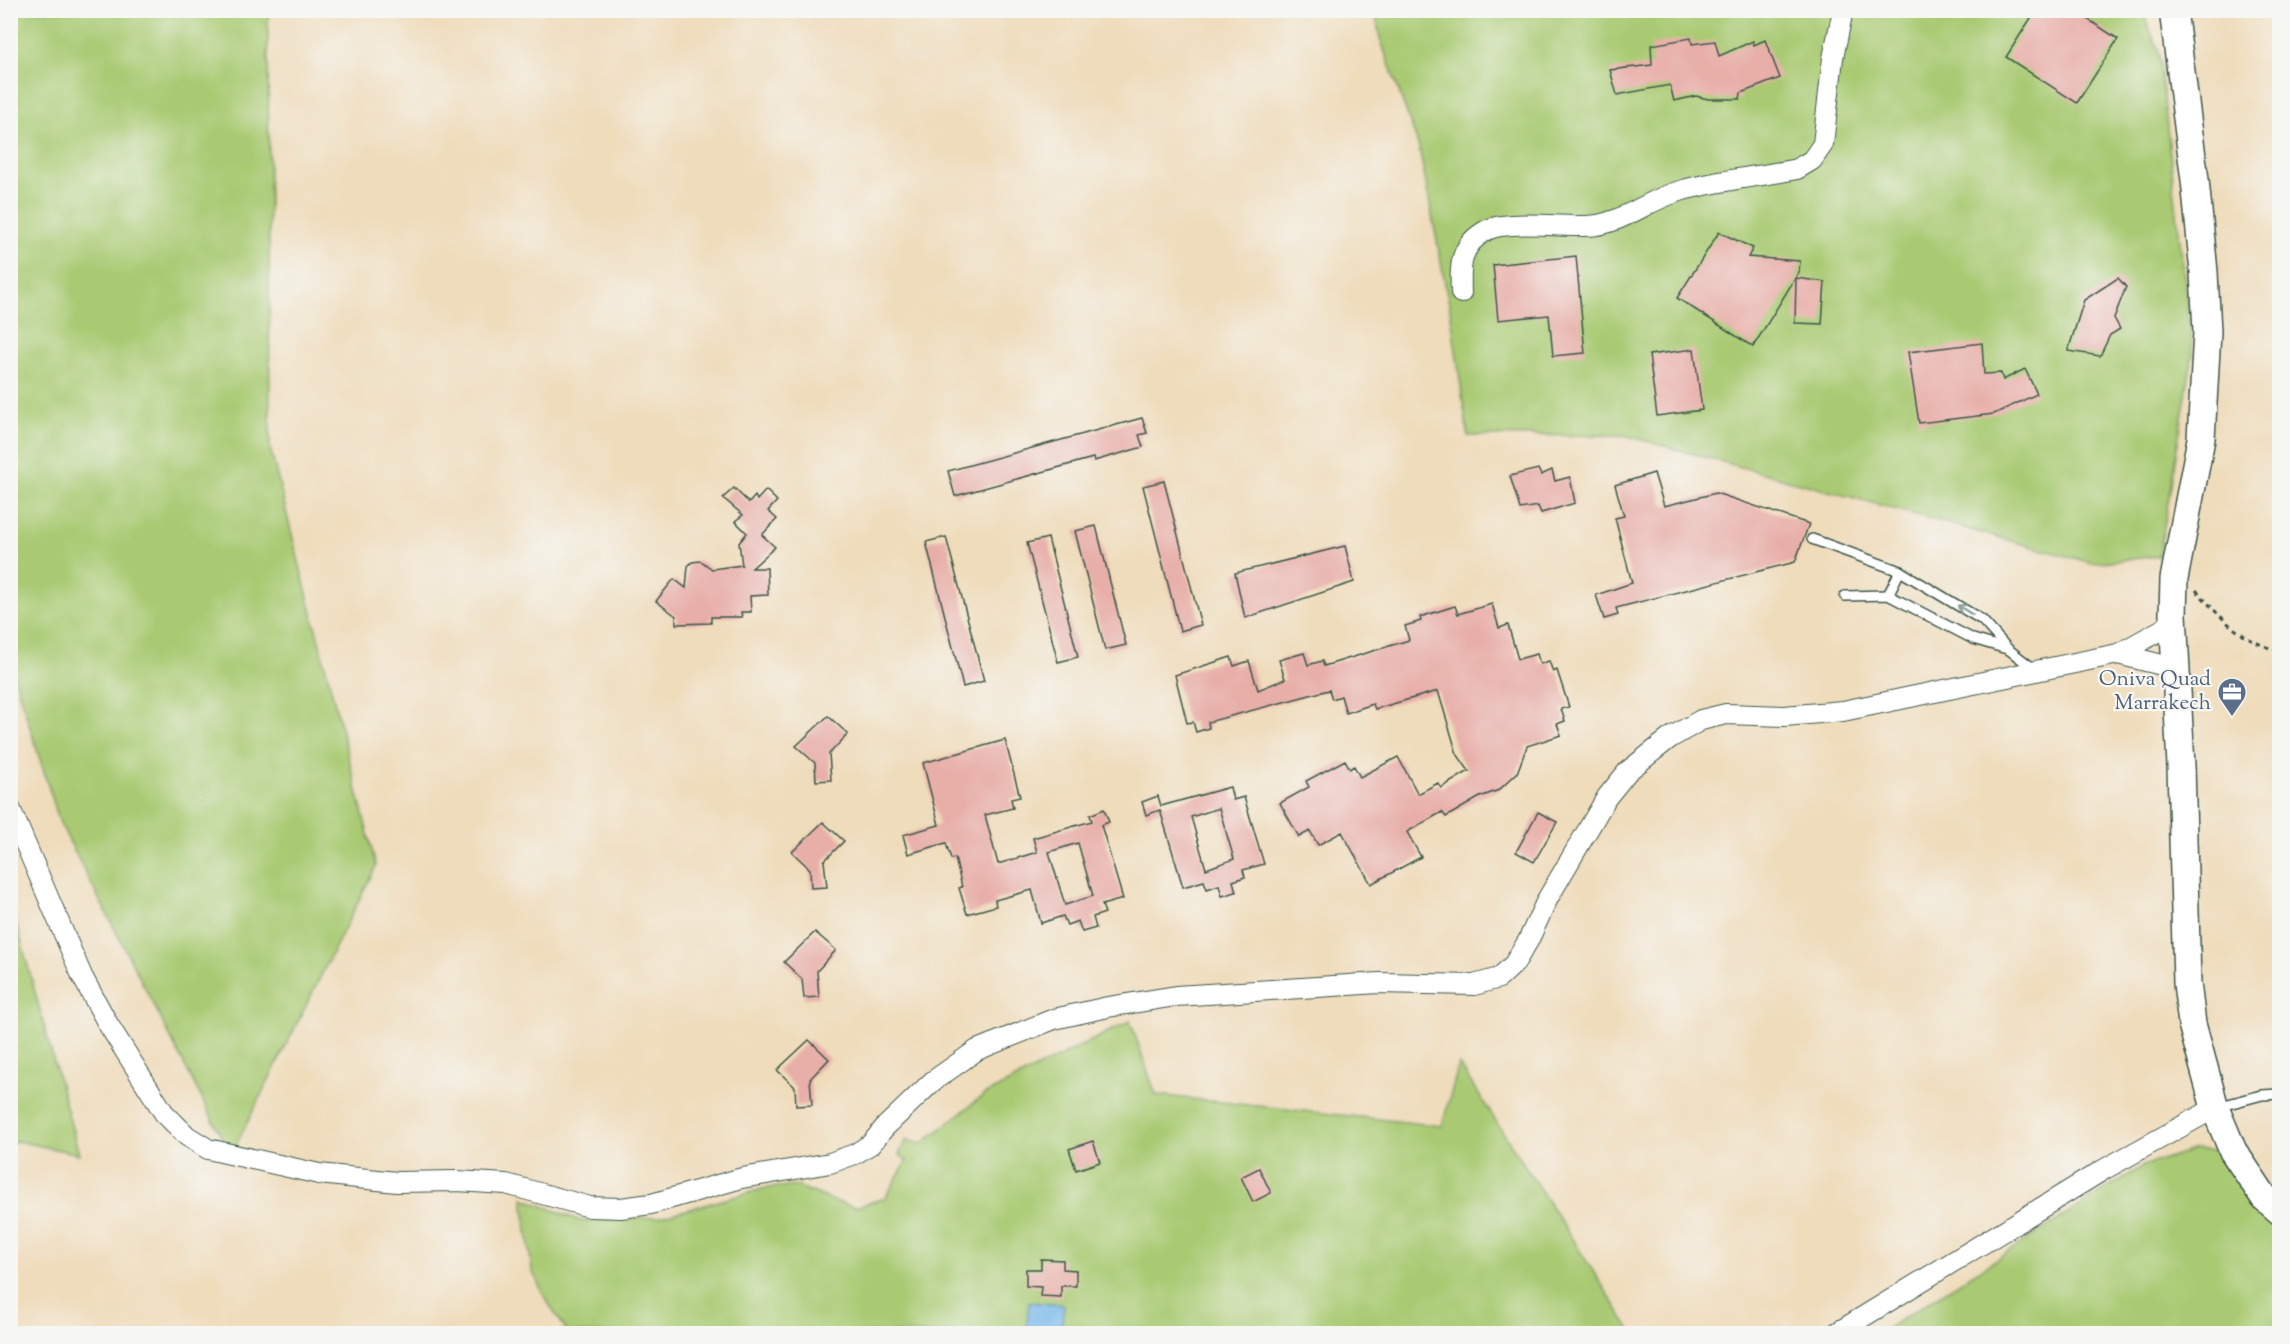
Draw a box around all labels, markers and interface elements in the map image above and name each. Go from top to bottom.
one-way arrow [1957,604,1974,617]
place label: Oniva Quad Marrakech [2099,665,2211,719]
office icon: Oniva Quad Marrakech [2216,676,2248,718]

